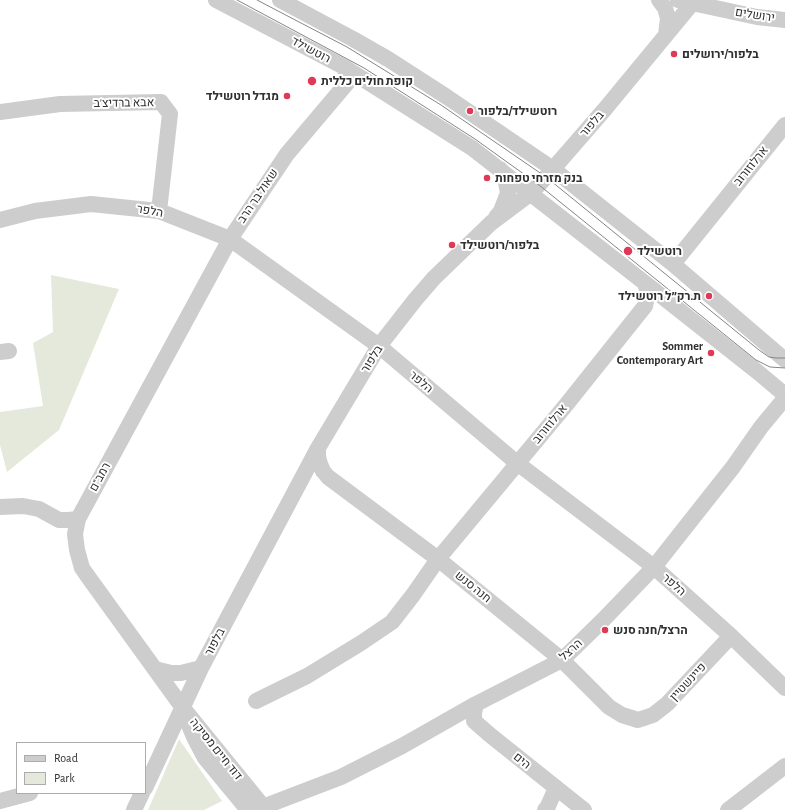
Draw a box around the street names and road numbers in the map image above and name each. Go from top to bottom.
street label: ירושלים [734,5,776,25]
street label: רוטשילד [289,34,333,66]
street label: אבא ברדיצ'ב [94,95,154,111]
street label: בלפור [577,108,607,140]
street label: ארלוזורוב [731,143,771,189]
street label: שאול בר הרב [235,166,281,226]
street label: הלפר [136,202,164,220]
street label: בלפור [358,343,386,375]
street label: הלפר [406,368,436,396]
street label: ארלוזורוב [529,401,571,447]
street label: רמב"ם [86,460,114,494]
street label: חנה סנש [452,568,494,606]
street label: הלפר [659,571,689,599]
street label: בלפור [202,626,228,658]
street label: הרצל [557,636,585,664]
street label: פיינשטיין [667,660,709,704]
street label: דוד חיים מסיקה [187,715,245,783]
street label: הים [510,750,534,772]

